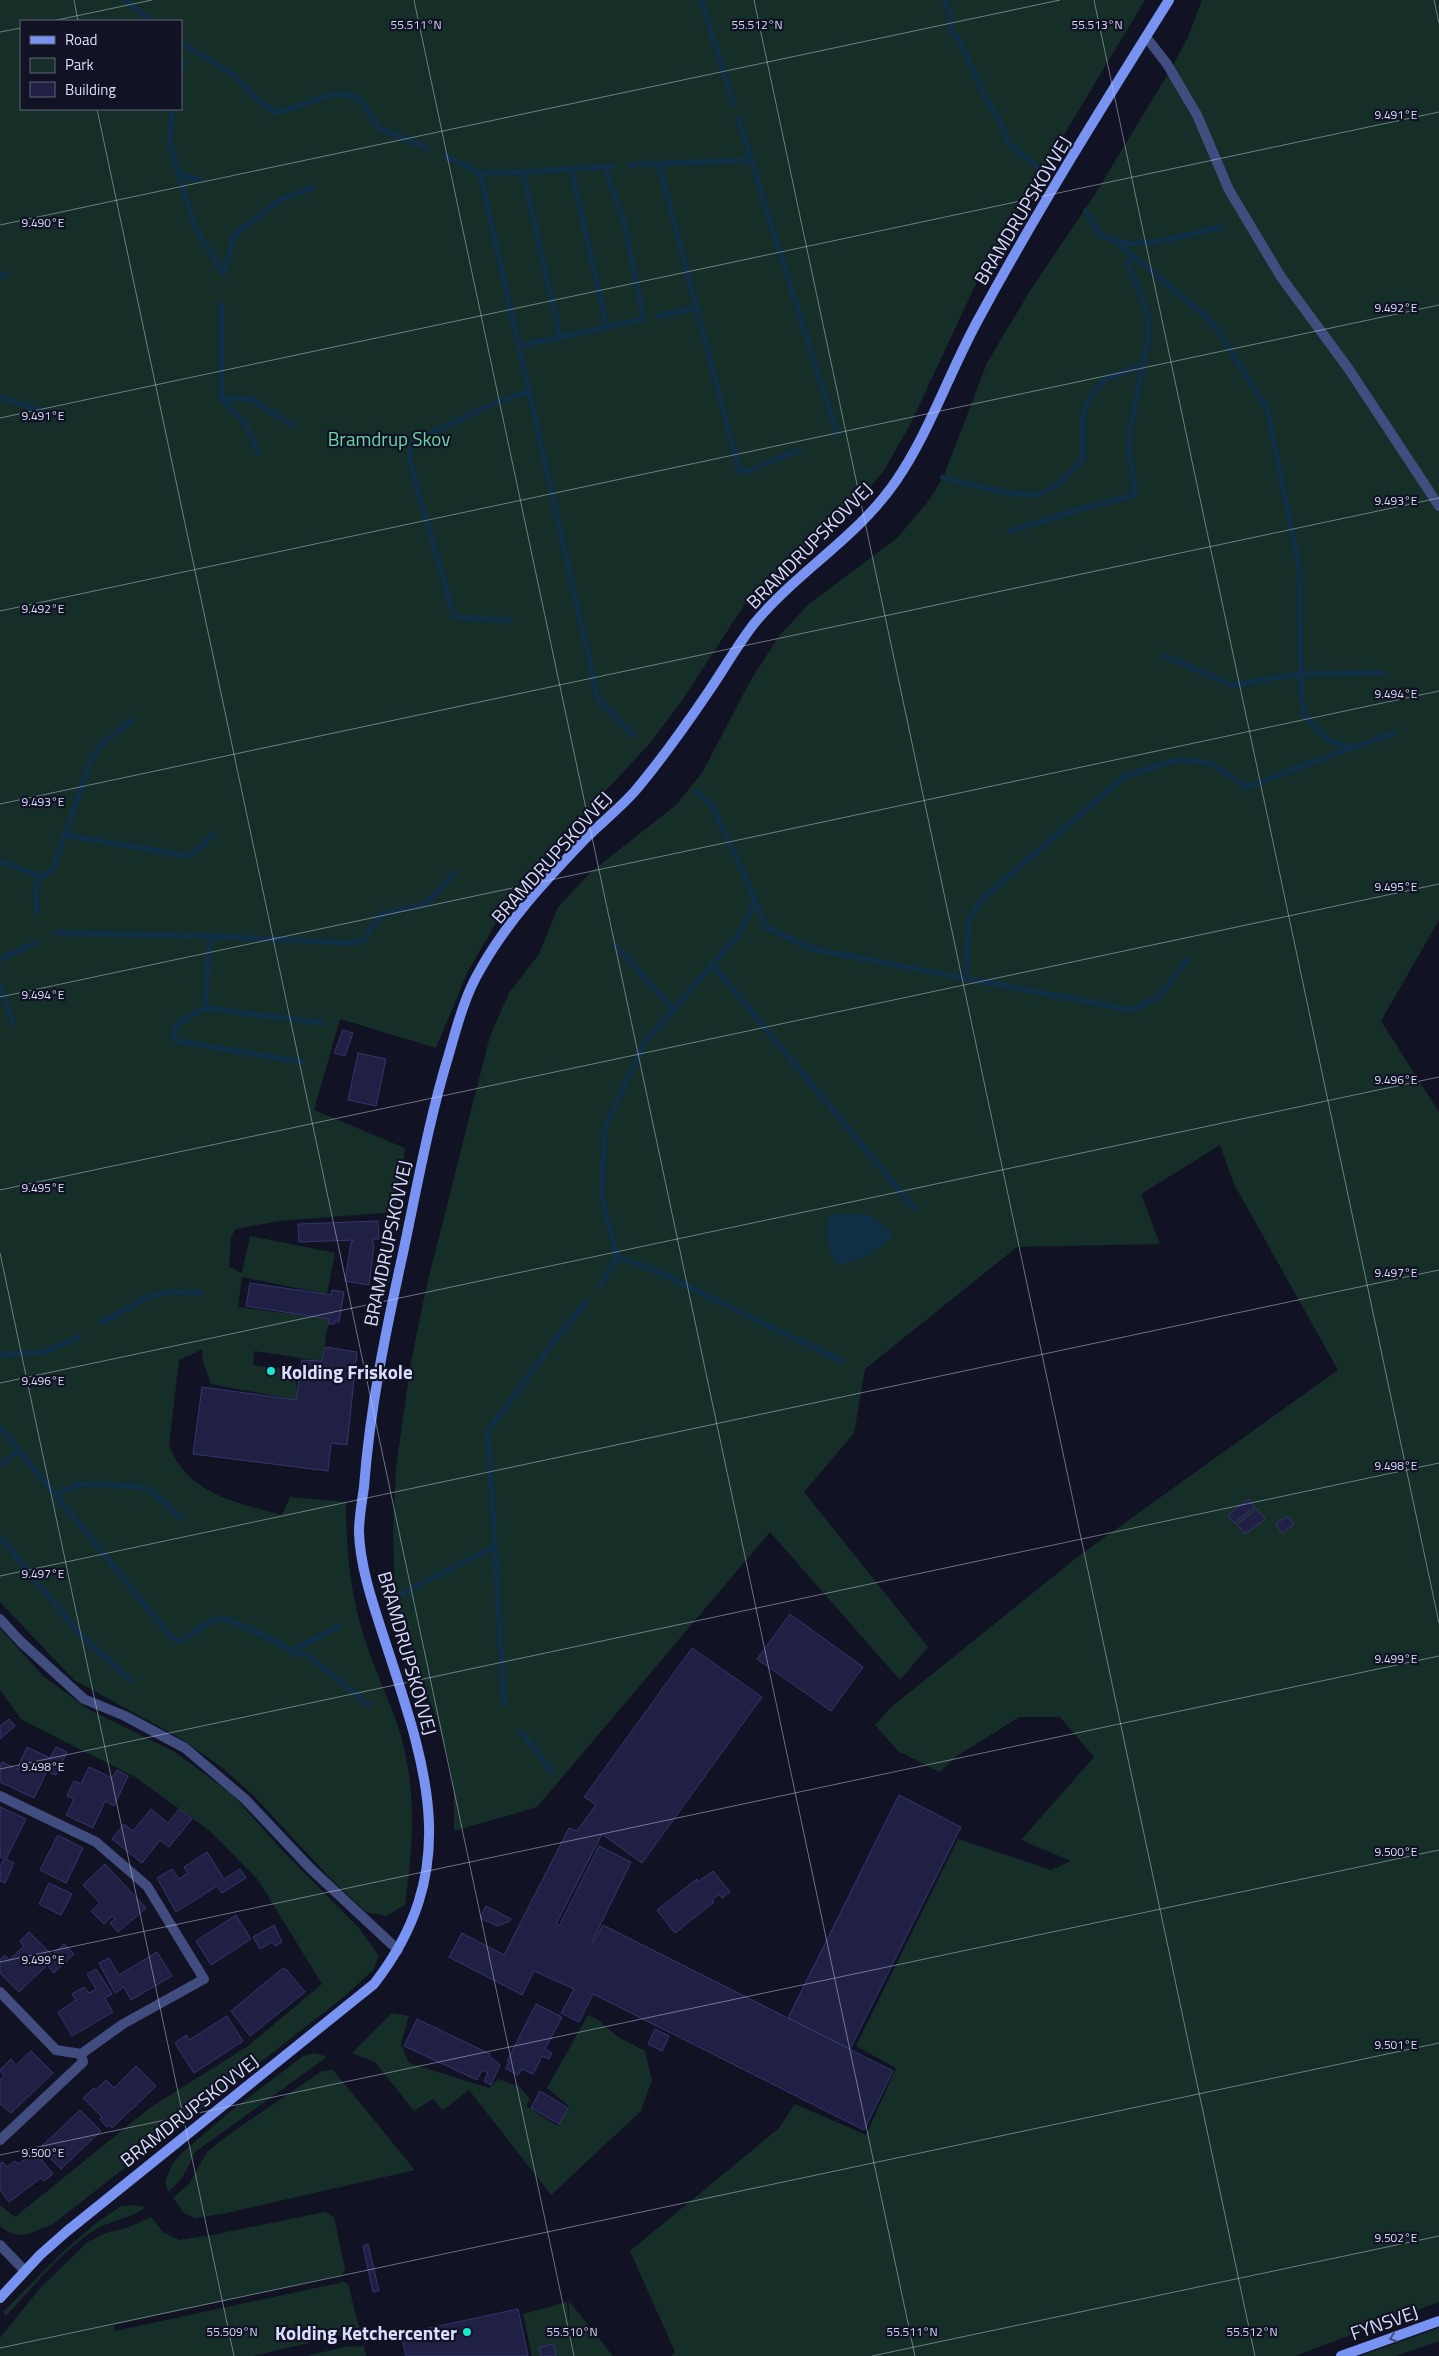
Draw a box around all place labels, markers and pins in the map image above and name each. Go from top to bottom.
place label: Kolding Friskole [281,1357,413,1386]
marker: Kolding Friskole [265,1365,277,1377]
place label: Kolding Ketchercenter [275,2318,457,2347]
marker: Kolding Ketchercenter [461,2326,473,2338]

